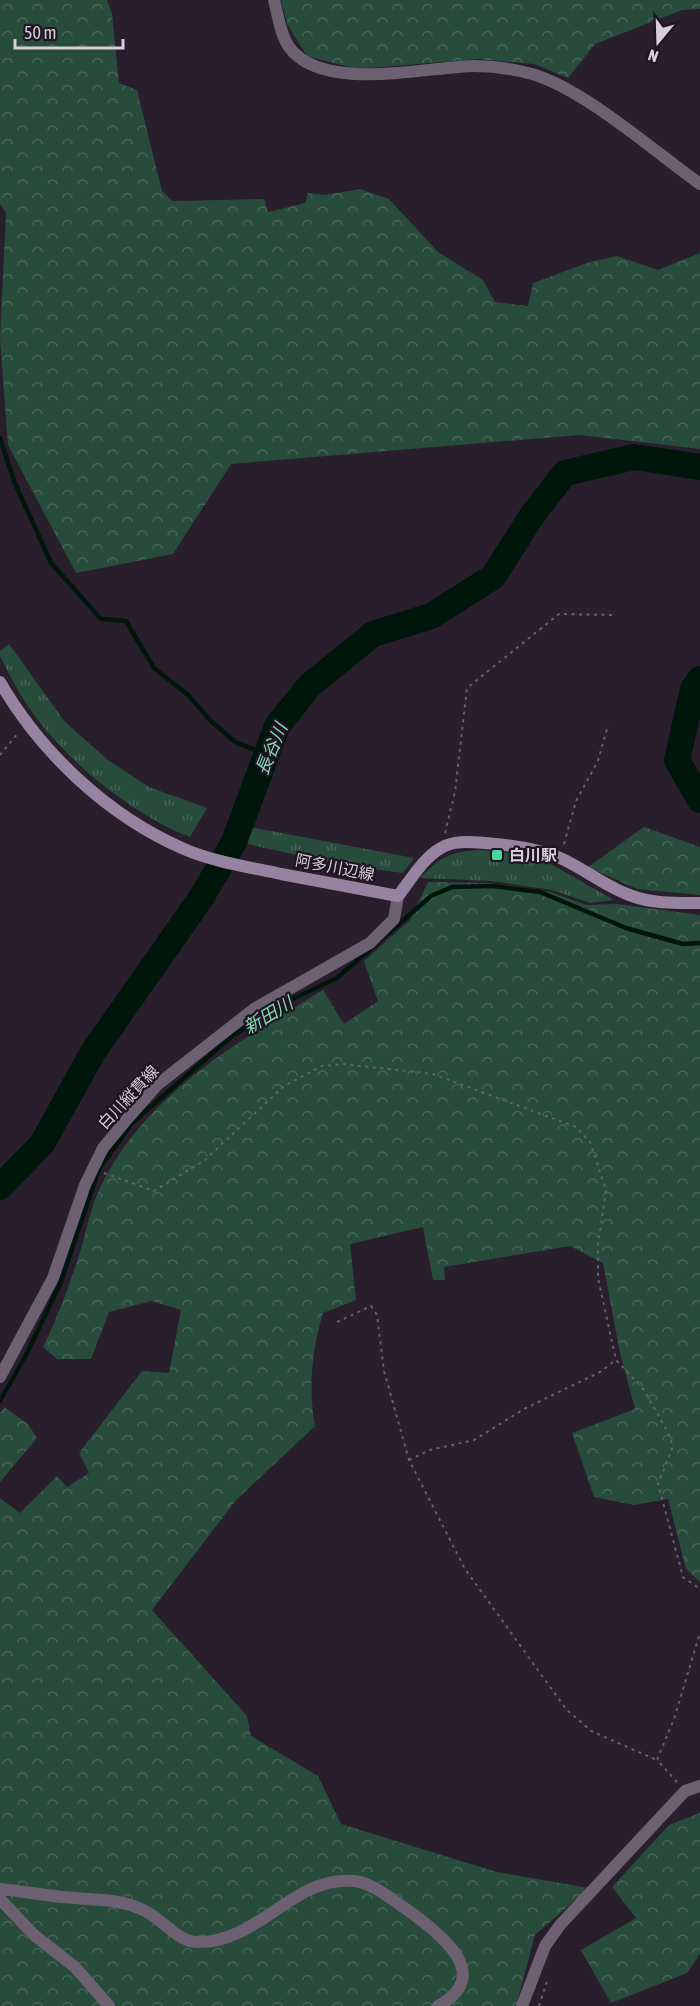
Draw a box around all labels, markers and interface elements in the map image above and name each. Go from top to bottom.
scale bar [15,12,123,50]
north arrow [628,12,688,72]
text: 50 m [24,22,56,43]
text: N [646,46,661,66]
water label: 長谷川 [251,718,292,778]
place label: 白川駅 [509,846,557,864]
marker: 白川駅 [490,848,504,862]
street label: 阿多川辺線 [294,851,376,883]
water label: 新田川 [239,991,298,1038]
street label: 白川縦貫線 [94,1062,162,1132]

